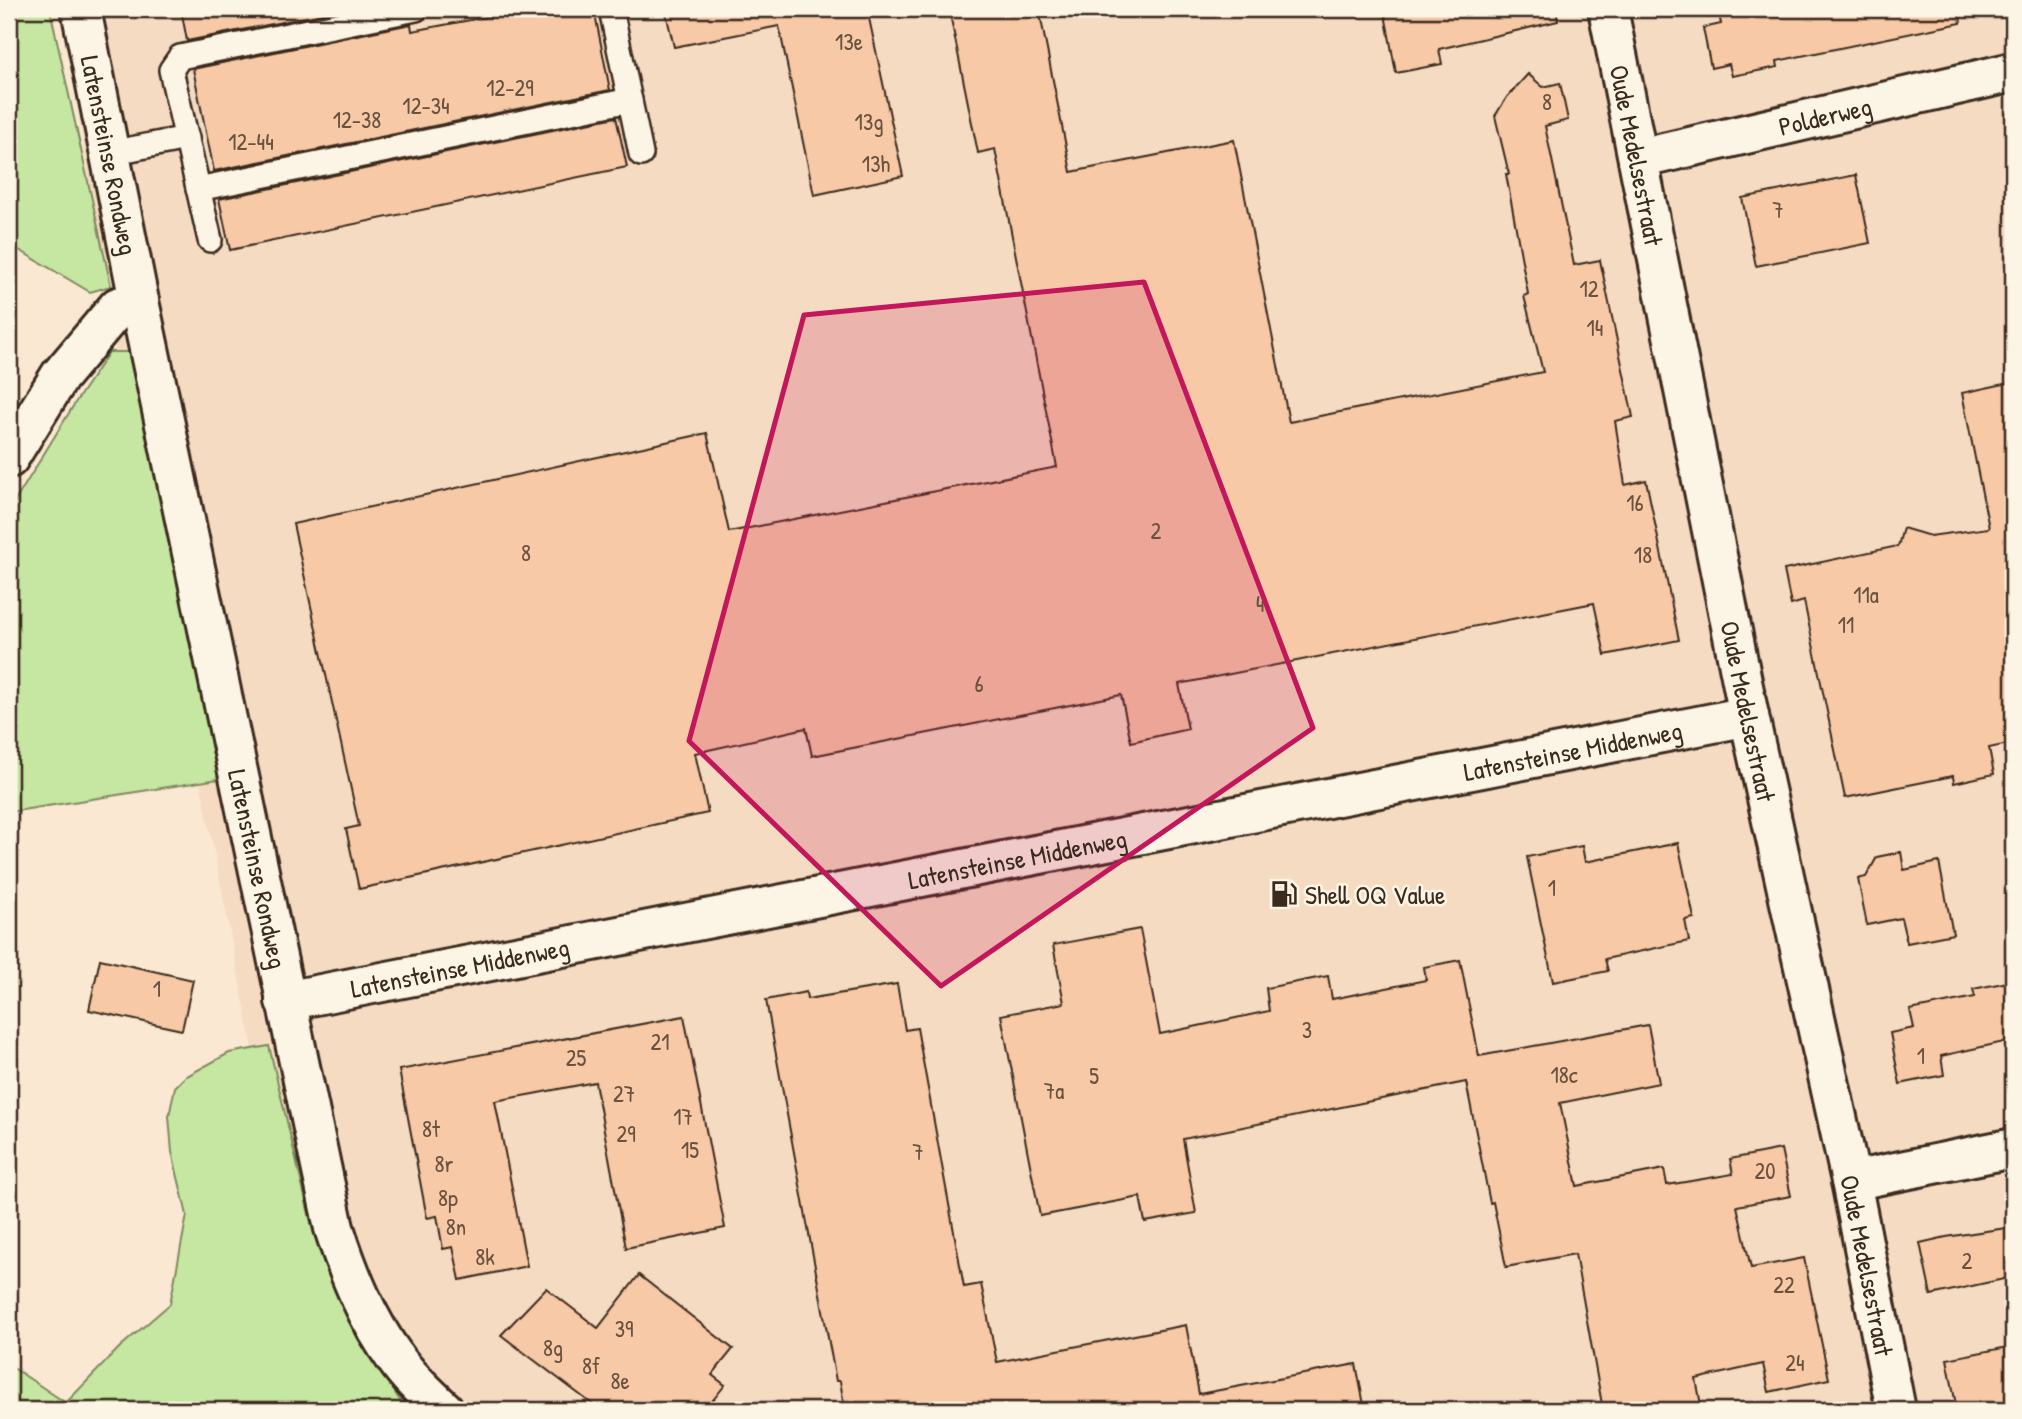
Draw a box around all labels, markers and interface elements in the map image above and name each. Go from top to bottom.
house number: 13e [835,26,863,57]
street label: Latensteinse Rondweg [73,52,147,258]
street label: Oude Medelsestraat [1602,62,1672,249]
house number: 12-29 [486,72,534,103]
house number: 8 [1542,86,1552,117]
street label: Polderweg [1775,88,1875,143]
house number: 12-34 [402,90,450,121]
house number: 12-38 [333,104,381,135]
house number: 13g [855,106,883,137]
house number: 12-44 [228,126,274,157]
house number: 13h [862,148,890,179]
house number: 7 [1772,194,1784,225]
house number: 12 [1579,273,1599,304]
house number: 14 [1587,312,1603,343]
house number: 16 [1626,487,1644,518]
house number: 2 [1151,515,1162,546]
house number: 8 [521,537,531,568]
house number: 18 [1634,539,1652,570]
house number: 11a [1853,579,1879,610]
house number: 4 [1256,588,1264,619]
house number: 11 [1838,609,1854,640]
street label: Oude Medelsestraat [1713,618,1785,806]
house number: 6 [974,668,984,699]
street label: Latensteinse Middenweg [1461,712,1685,789]
street label: Latensteinse Rondweg [220,766,296,972]
street label: Latensteinse Middenweg [905,820,1130,897]
house number: 1 [1548,872,1556,903]
place label: Shell OQ Value [1305,877,1445,912]
fuel station icon: Shell OQ Value [1269,879,1299,909]
street label: Latensteinse Middenweg [347,929,572,1005]
house number: 1 [153,973,161,1004]
house number: 3 [1302,1014,1312,1045]
house number: 21 [650,1026,670,1057]
house number: 1 [1917,1040,1925,1071]
house number: 25 [566,1042,587,1073]
house number: 18c [1550,1059,1578,1090]
house number: 5 [1089,1060,1099,1091]
house number: 7a [1044,1075,1064,1106]
house number: 27 [613,1078,635,1109]
house number: 17 [673,1101,693,1132]
house number: 8t [422,1113,441,1144]
house number: 29 [616,1118,636,1149]
house number: 15 [681,1134,699,1165]
house number: 7 [912,1136,924,1167]
house number: 8r [435,1148,454,1179]
house number: 20 [1754,1155,1776,1186]
street label: Oude Medelsestraat [1833,1172,1903,1360]
house number: 8p [438,1182,458,1213]
house number: 8n [446,1211,466,1242]
house number: 8k [475,1241,495,1272]
house number: 2 [1962,1245,1973,1276]
house number: 22 [1773,1269,1795,1300]
house number: 39 [615,1313,633,1344]
house number: 8g [543,1332,563,1363]
house number: 24 [1785,1347,1805,1378]
house number: 8f [582,1350,601,1381]
house number: 8e [610,1365,630,1396]

